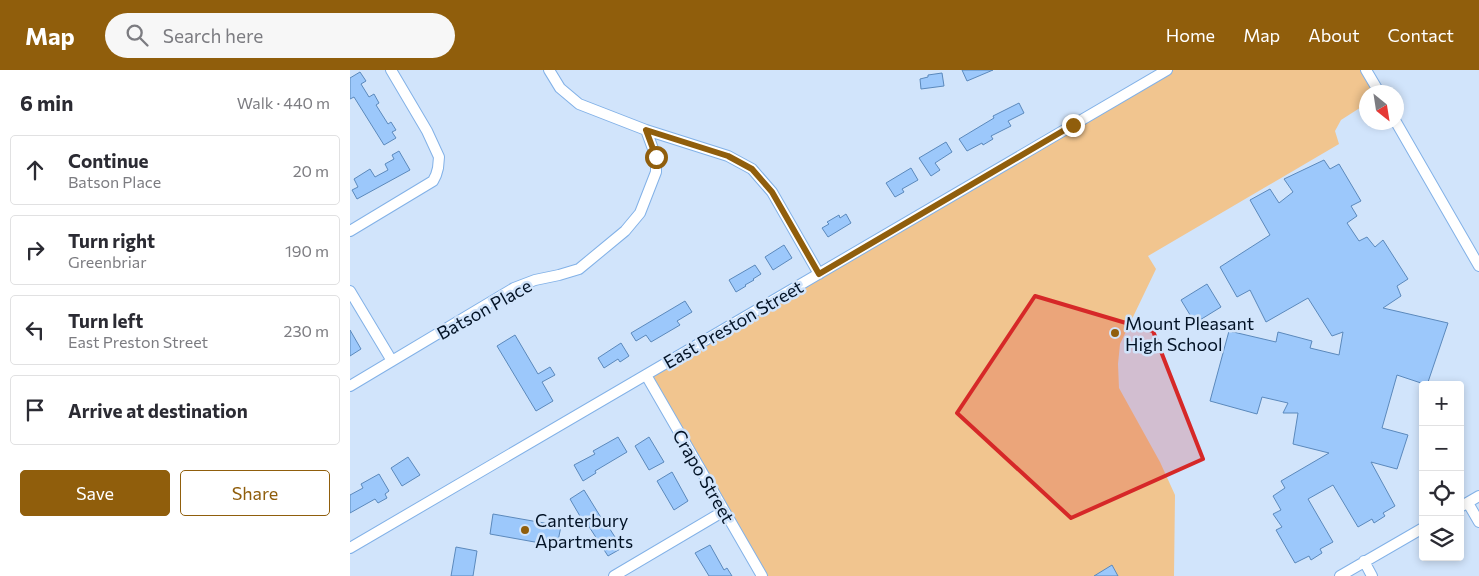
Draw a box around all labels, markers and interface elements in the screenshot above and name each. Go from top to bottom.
search box [105,13,455,58]
text: Map [25,21,75,50]
icon: search [123,21,151,49]
text: Search here [163,24,263,47]
text: Home [1166,24,1215,46]
text: Map [1243,24,1280,46]
text: About [1308,24,1360,46]
text: Contact [1388,24,1454,46]
north arrow [1359,85,1404,130]
text: 6 min [20,90,73,115]
text: Walk · 440 m [237,93,330,112]
route end [1062,114,1085,137]
route start [645,146,668,169]
text: Continue [68,149,148,172]
icon: ahead [21,156,49,184]
text: 20 m [293,161,329,180]
text: Batson Place [68,172,161,191]
text: Turn right [68,229,155,252]
icon: right [21,236,49,264]
text: 190 m [285,241,329,260]
text: Greenbriar [68,252,147,271]
street label: Batson Place [433,274,535,344]
street label: East Preston Street [659,275,807,373]
text: Turn left [68,309,143,332]
place label: Mount Pleasant High School [1125,312,1254,355]
icon: left [21,316,49,344]
text: 230 m [284,321,329,340]
marker: Mount Pleasant High School [1109,327,1121,339]
text: East Preston Street [68,332,208,351]
map controls [1419,381,1464,561]
button: + [1419,381,1464,426]
icon: arrive [21,396,49,424]
text: Arrive at destination [68,399,248,422]
street label: Crapo Street [668,425,740,527]
button: − [1419,426,1464,471]
button: Save [20,470,170,516]
button: Share [180,470,330,516]
button: locate [1419,471,1464,516]
place label: Canterbury Apartments [535,509,633,552]
button: layers [1419,516,1464,561]
marker: Canterbury Apartments [519,524,531,536]

